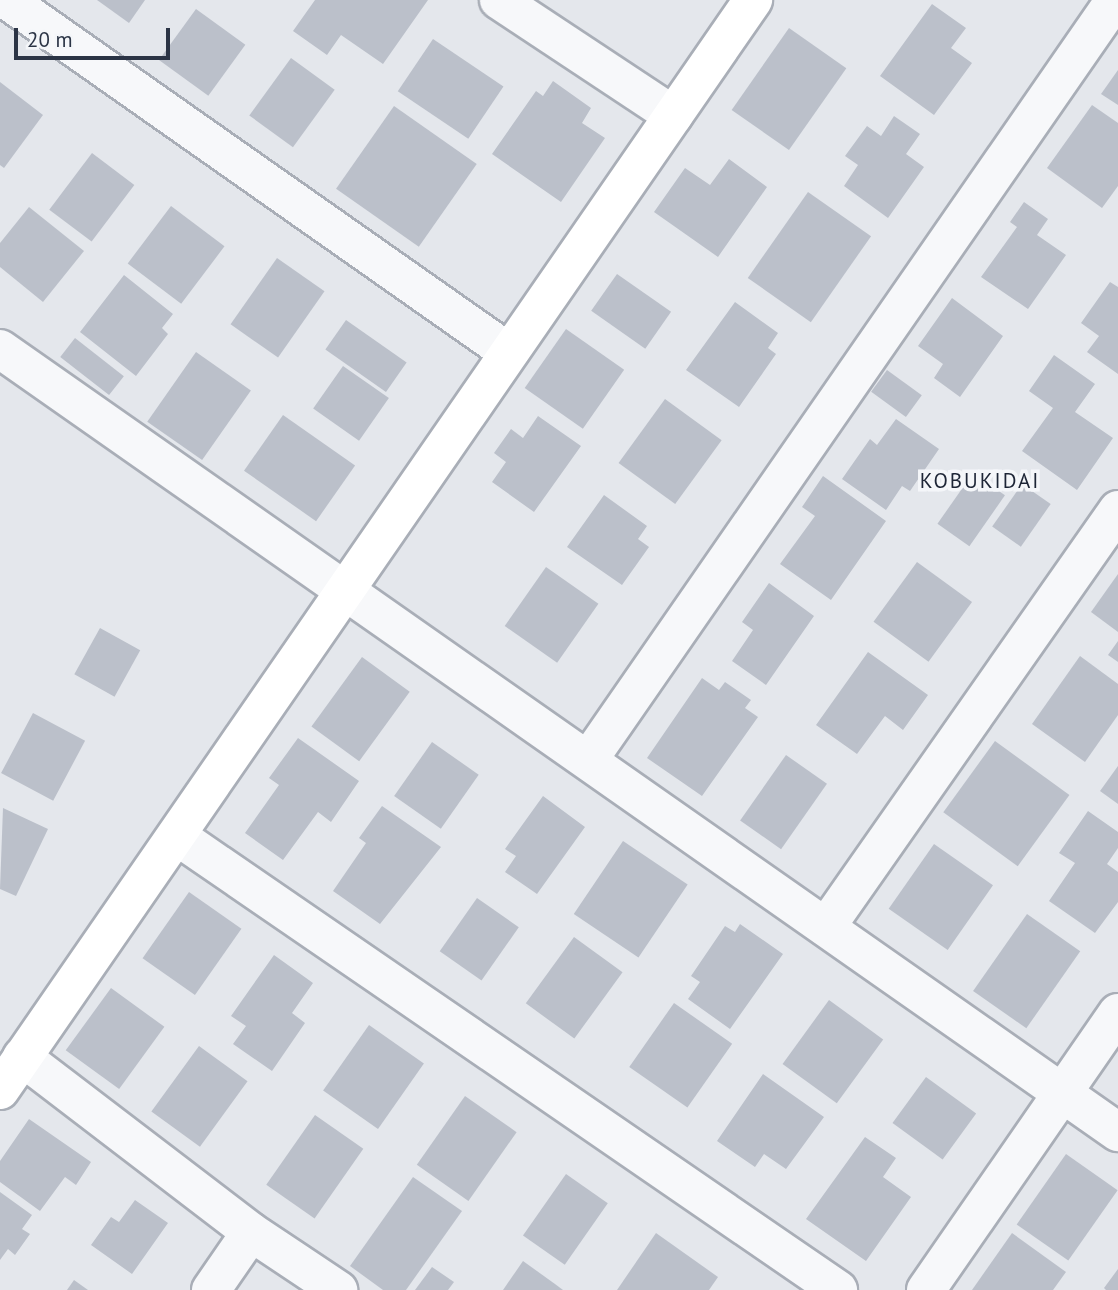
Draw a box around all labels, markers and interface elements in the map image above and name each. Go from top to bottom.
scale bar [18,14,173,58]
text: 20 m [27,26,73,53]
district label: KOBUKIDAI [921,468,1039,494]

